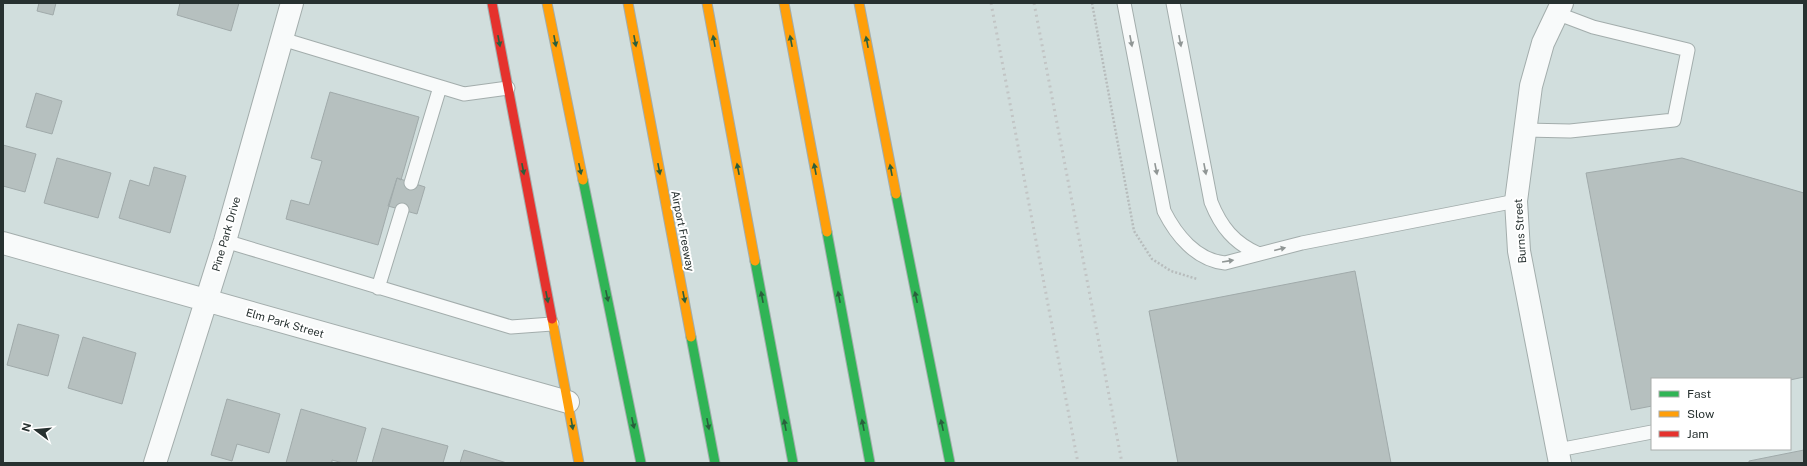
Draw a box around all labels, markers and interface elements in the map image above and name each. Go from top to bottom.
one-way arrow [496,35,502,47]
one-way arrow [552,35,558,47]
one-way arrow [632,35,638,47]
one-way arrow [711,35,717,47]
one-way arrow [788,35,794,47]
one-way arrow [1129,35,1135,47]
one-way arrow [1178,35,1184,47]
one-way arrow [863,36,869,48]
one-way arrow [520,163,526,175]
one-way arrow [578,163,584,175]
one-way arrow [657,163,663,175]
one-way arrow [734,163,740,175]
one-way arrow [812,163,818,175]
one-way arrow [1153,163,1159,175]
one-way arrow [1202,163,1208,175]
one-way arrow [888,164,894,176]
street label: Airport Freeway [669,190,697,273]
street label: Pine Park Drive [210,195,242,273]
street label: Burns Street [1512,198,1528,264]
one-way arrow [1274,245,1287,251]
one-way arrow [1222,258,1234,264]
one-way arrow [604,290,610,302]
one-way arrow [545,291,551,303]
one-way arrow [681,291,687,303]
one-way arrow [758,291,764,303]
one-way arrow [835,291,841,303]
one-way arrow [912,291,918,304]
street label: Elm Park Street [245,306,325,340]
legend [1651,378,1791,450]
text: Fast [1687,387,1712,401]
text: Slow [1687,407,1715,421]
north arrow [16,410,56,450]
one-way arrow [631,417,637,429]
one-way arrow [569,418,575,431]
one-way arrow [705,418,711,431]
one-way arrow [782,419,788,431]
one-way arrow [859,419,865,431]
one-way arrow [938,419,944,431]
text: N [19,421,33,433]
text: Jam [1687,427,1709,441]

